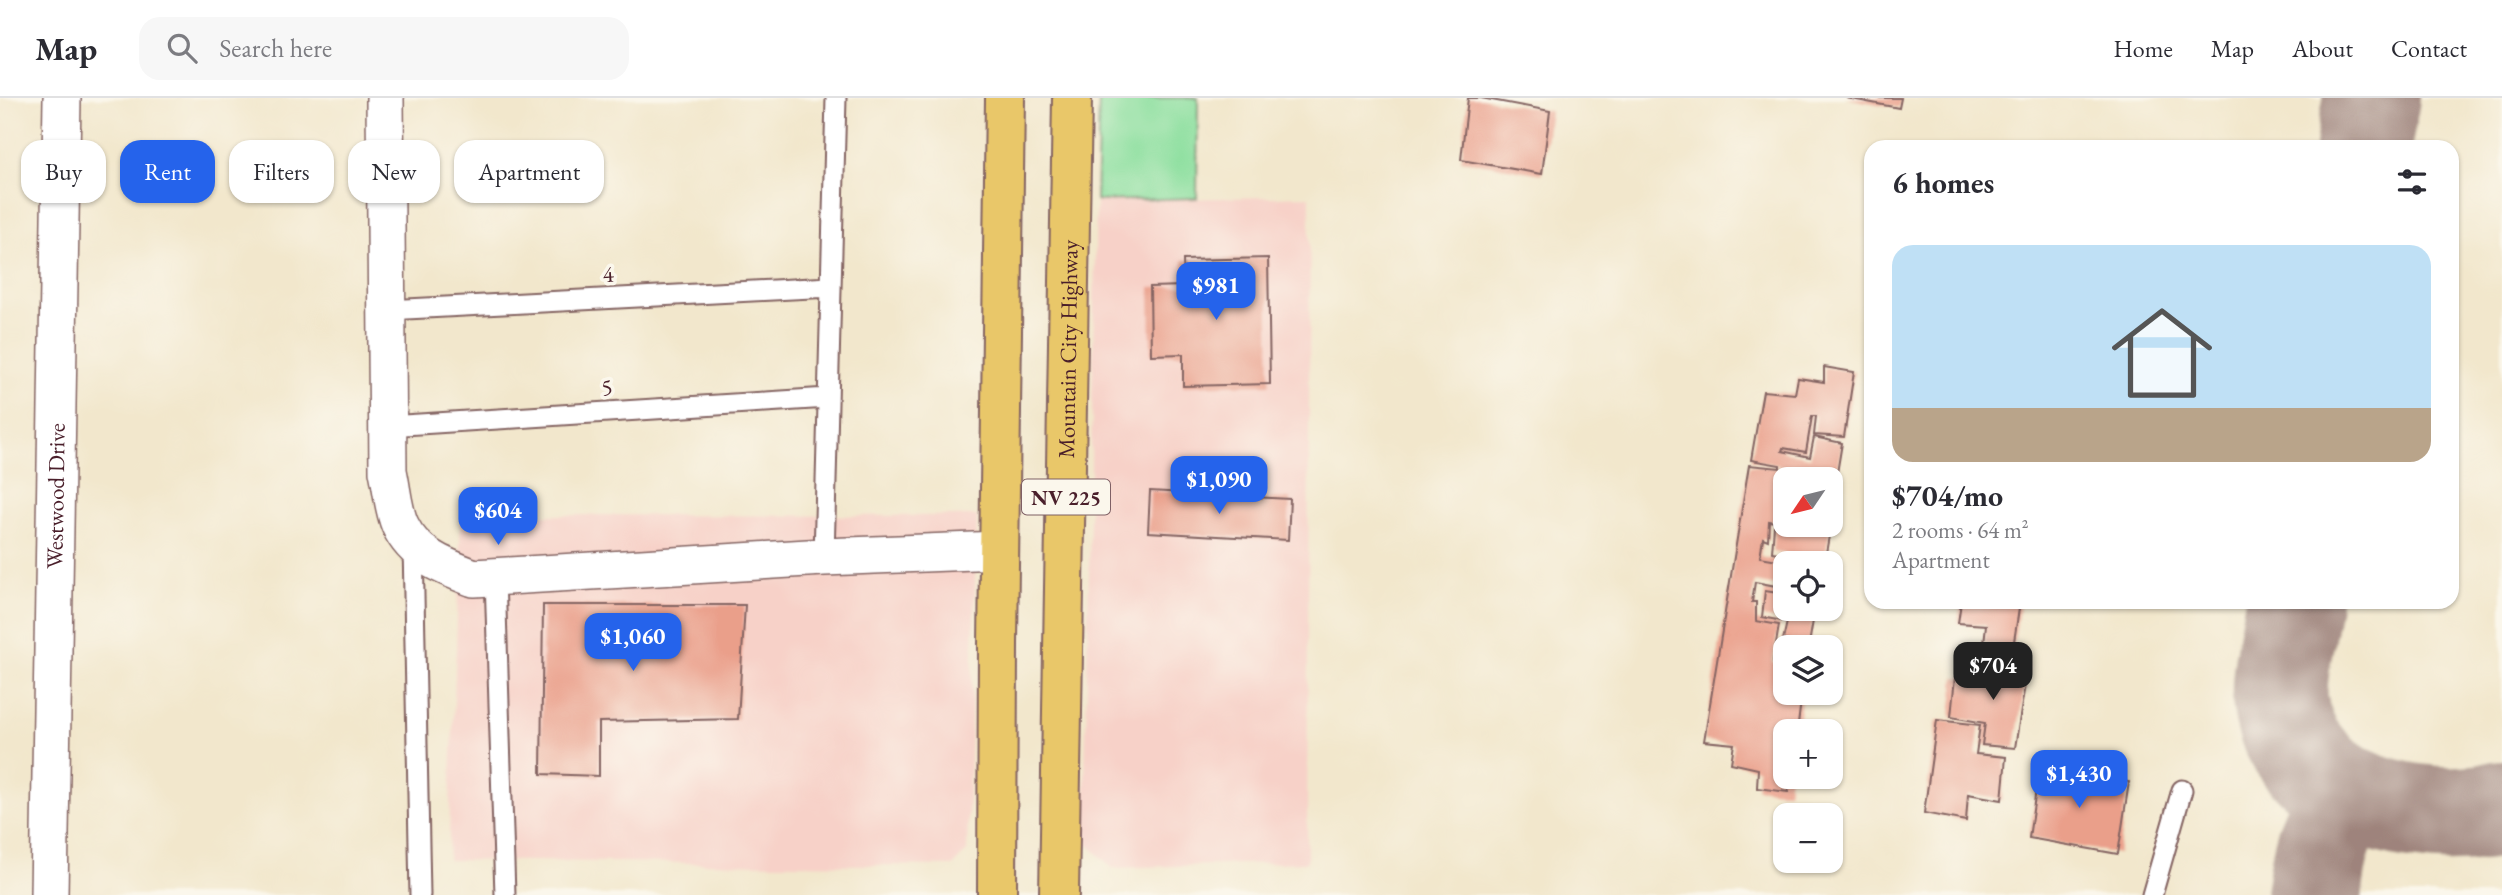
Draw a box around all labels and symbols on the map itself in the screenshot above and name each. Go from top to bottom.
street label: Mountain City Highway [1051,239,1085,459]
street label: 4 [602,259,615,289]
pin: $981 [1175,262,1257,322]
street label: 5 [600,372,614,402]
street label: Westwood Drive [39,423,72,569]
pin: $1,090 [1162,456,1276,516]
north arrow [1773,467,1843,537]
road number: NV 225 [1022,480,1110,514]
pin: $604 [457,488,539,547]
pin: $1,060 [576,614,690,673]
pin: $704 [1952,642,2034,702]
pin: $1,430 [2022,750,2136,810]

